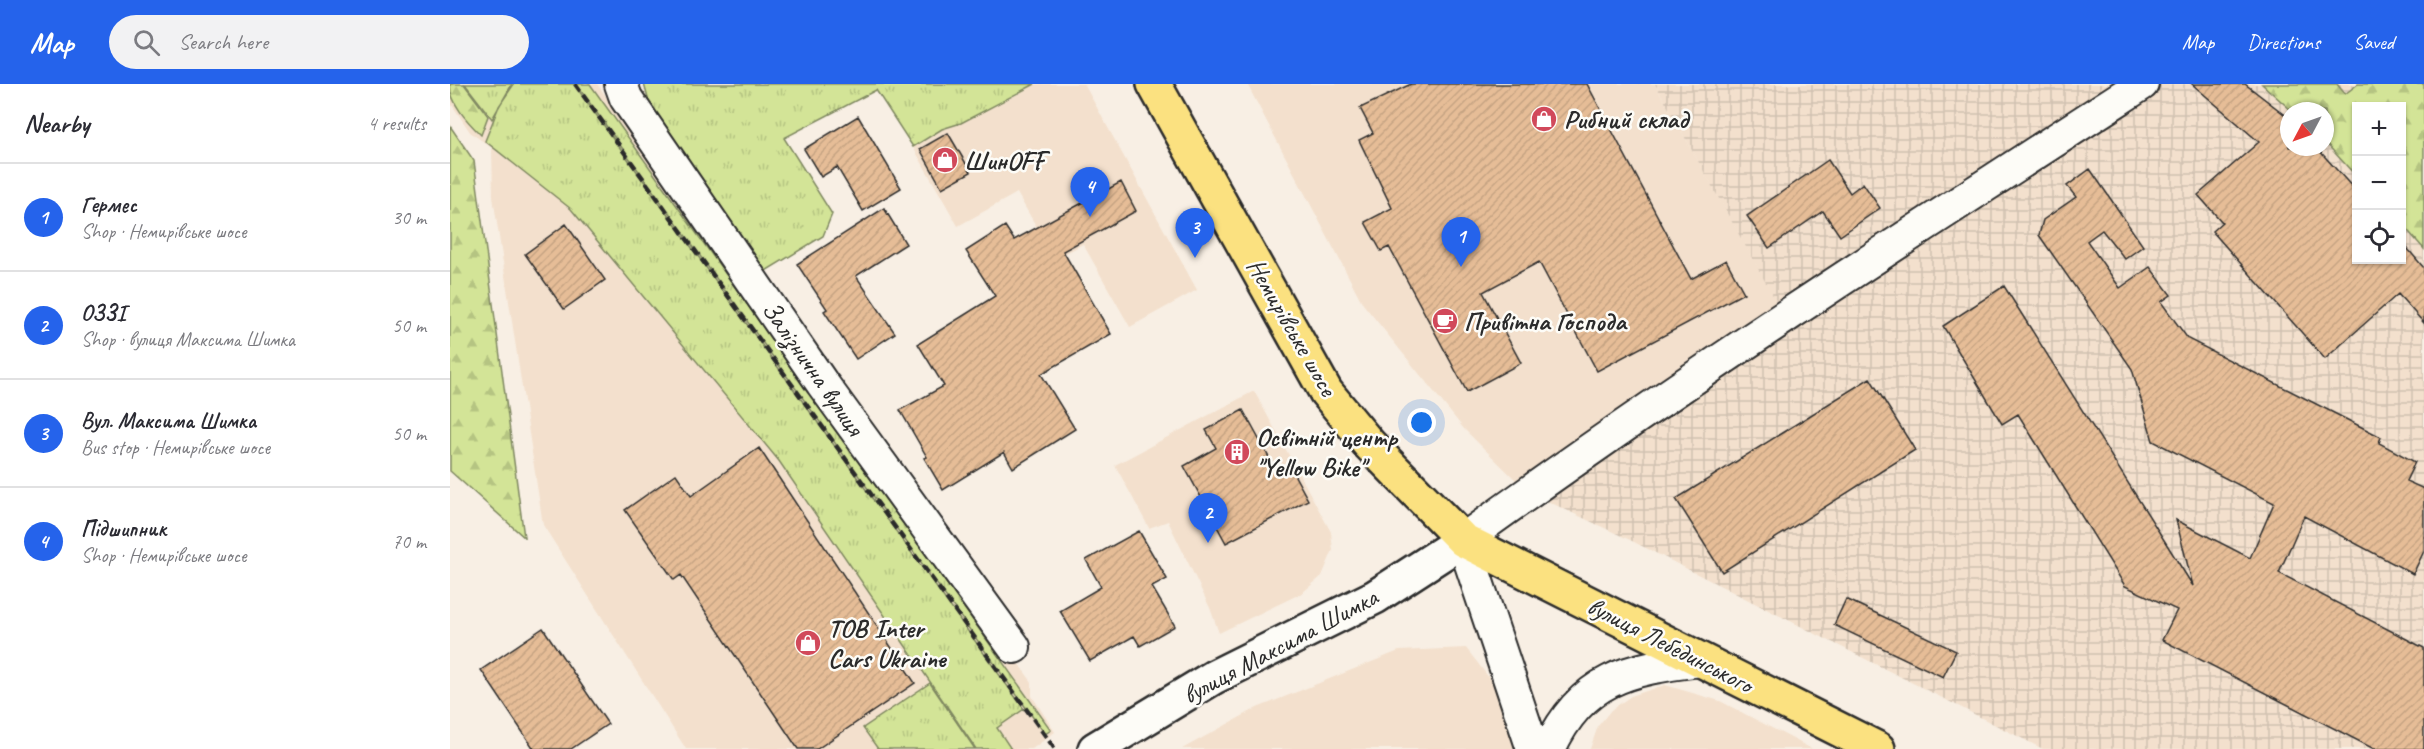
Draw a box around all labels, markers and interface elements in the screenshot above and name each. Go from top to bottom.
search box [109,15,529,69]
text: Map [30,25,73,60]
icon: search [130,26,163,59]
text: Search here [178,28,268,56]
text: Map [2182,29,2214,55]
text: Directions [2247,29,2320,55]
text: Saved [2353,29,2394,55]
north arrow [2280,102,2334,156]
map controls [2352,102,2406,264]
button: + [2352,102,2406,156]
place label: Рибний склад [1564,103,1691,136]
shop icon: Рибний склад [1529,104,1559,134]
text: Nearby [24,107,89,140]
text: 4 results [367,111,426,136]
place label: ШинOFF [964,144,1051,177]
shop icon: ШинOFF [930,145,960,175]
button: − [2352,156,2406,210]
pin: 4 [1070,168,1110,217]
text: Гермес [81,191,137,219]
text: 1 [39,205,48,230]
text: 30 m [392,205,426,230]
pin: 3 [1176,208,1214,258]
button: locate [2352,210,2406,264]
pin: 1 [1442,218,1480,267]
text: Shop · Немирівське шосе [81,219,247,244]
street label: Немирівське шосе [1239,252,1345,403]
street label: Залізнична вулиця [754,294,873,444]
text: ОЗЗІ [81,299,125,327]
place label: Привітна Господа [1464,305,1628,338]
cafe icon: Привітна Господа [1430,306,1460,336]
text: 2 [39,313,48,338]
text: 50 m [392,313,426,338]
text: Shop · вулиця Максима Шимка [81,327,295,352]
text: Вул. Максима Шимка [81,407,256,435]
your location [1407,408,1436,437]
text: 3 [39,421,48,446]
text: 50 m [392,421,426,446]
place label: Освітній центр "Yellow Bike" [1256,421,1399,484]
text: Bus stop · Немирівське шосе [81,435,270,460]
building icon: Освітній центр "Yellow Bike" [1222,437,1252,467]
pin: 2 [1188,494,1227,543]
text: Підшипник [81,515,166,543]
text: 4 [39,529,48,554]
text: 70 m [392,529,426,554]
text: Shop · Немирівське шосе [81,543,247,568]
street label: вулиця Максима Шимка [1177,580,1385,711]
street label: вулиця Лебединського [1582,589,1761,702]
place label: ТОВ Inter Cars Ukraine [828,612,948,675]
shop icon: ТОВ Inter Cars Ukraine [793,628,823,658]

